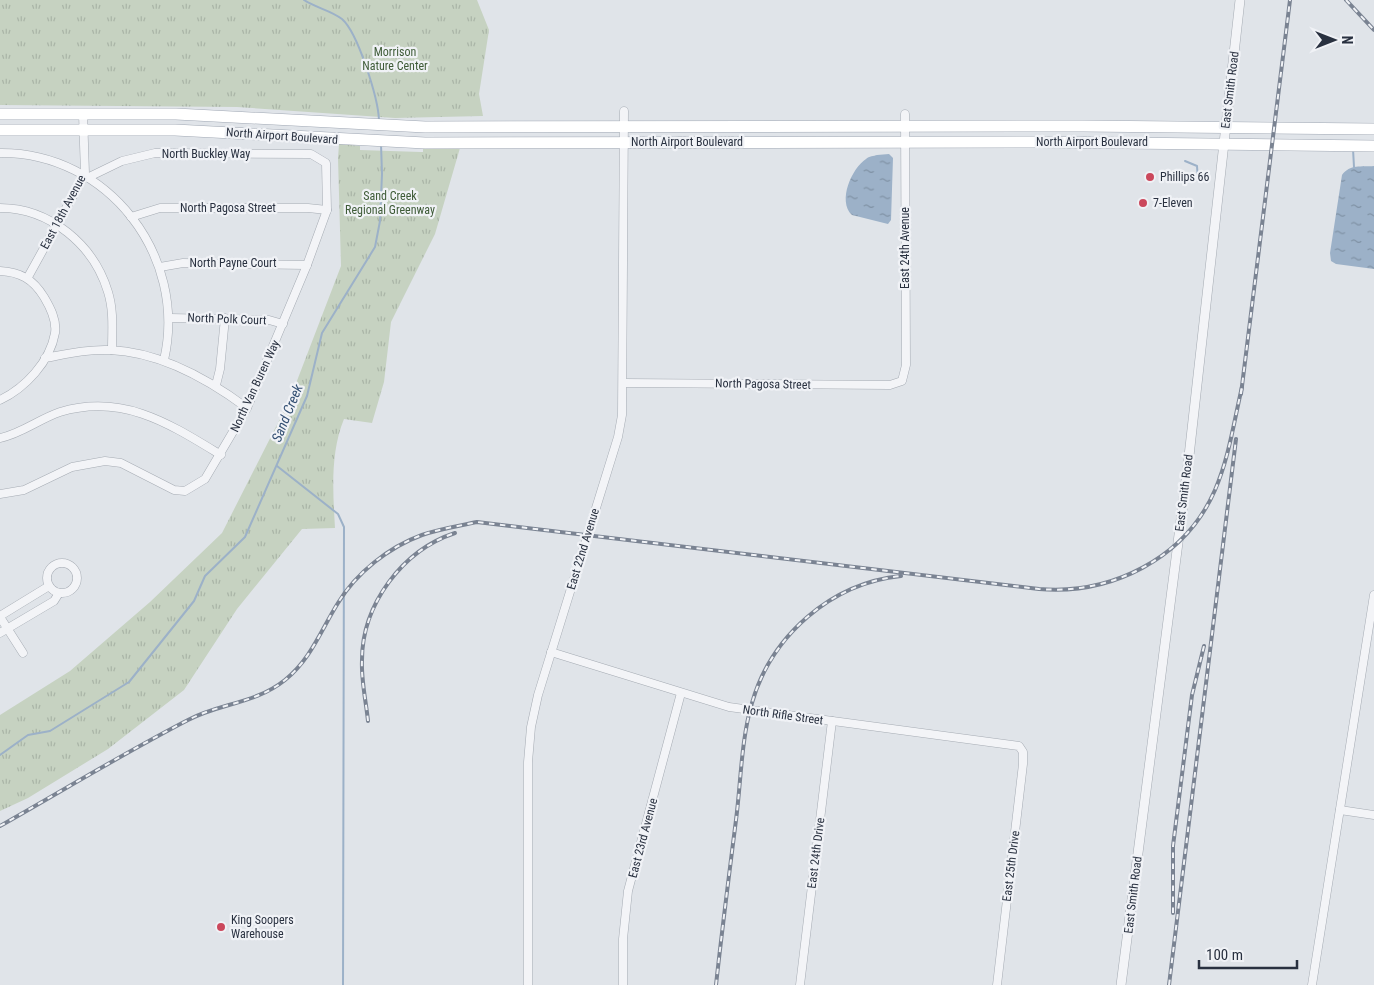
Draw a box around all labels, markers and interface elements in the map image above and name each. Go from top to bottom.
north arrow [1309,15,1359,65]
text: N [1339,36,1355,44]
park label: Morrison Nature Center [362,45,428,73]
street label: East Smith Road [1218,51,1242,129]
street label: North Airport Boulevard [226,125,338,147]
street label: North Airport Boulevard [631,135,743,149]
street label: North Airport Boulevard [1036,135,1148,149]
street label: North Buckley Way [162,147,250,161]
place label: Phillips 66 [1160,170,1210,184]
marker: Phillips 66 [1144,171,1156,183]
street label: East 18th Avenue [38,172,89,251]
park label: Sand Creek Regional Greenway [345,189,435,217]
place label: 7-Eleven [1153,196,1193,210]
marker: 7-Eleven [1137,197,1149,209]
street label: North Pagosa Street [180,201,276,215]
street label: East 24th Avenue [898,207,912,289]
street label: North Payne Court [189,256,277,270]
street label: North Polk Court [187,311,267,327]
street label: North Van Buren Way [228,338,282,434]
street label: North Pagosa Street [715,376,811,392]
water label: Sand Creek [268,381,306,444]
street label: East Smith Road [1172,454,1196,532]
street label: East 22nd Avenue [564,506,602,591]
street label: North Rifle Street [742,702,825,728]
street label: East 23rd Avenue [626,796,660,879]
street label: East 24th Drive [805,816,827,889]
street label: East 25th Drive [1000,829,1022,902]
street label: East Smith Road [1121,856,1145,934]
place label: King Soopers Warehouse [231,913,294,941]
marker: King Soopers Warehouse [215,921,227,933]
scale bar [1199,938,1296,970]
text: 100 m [1206,946,1243,964]

